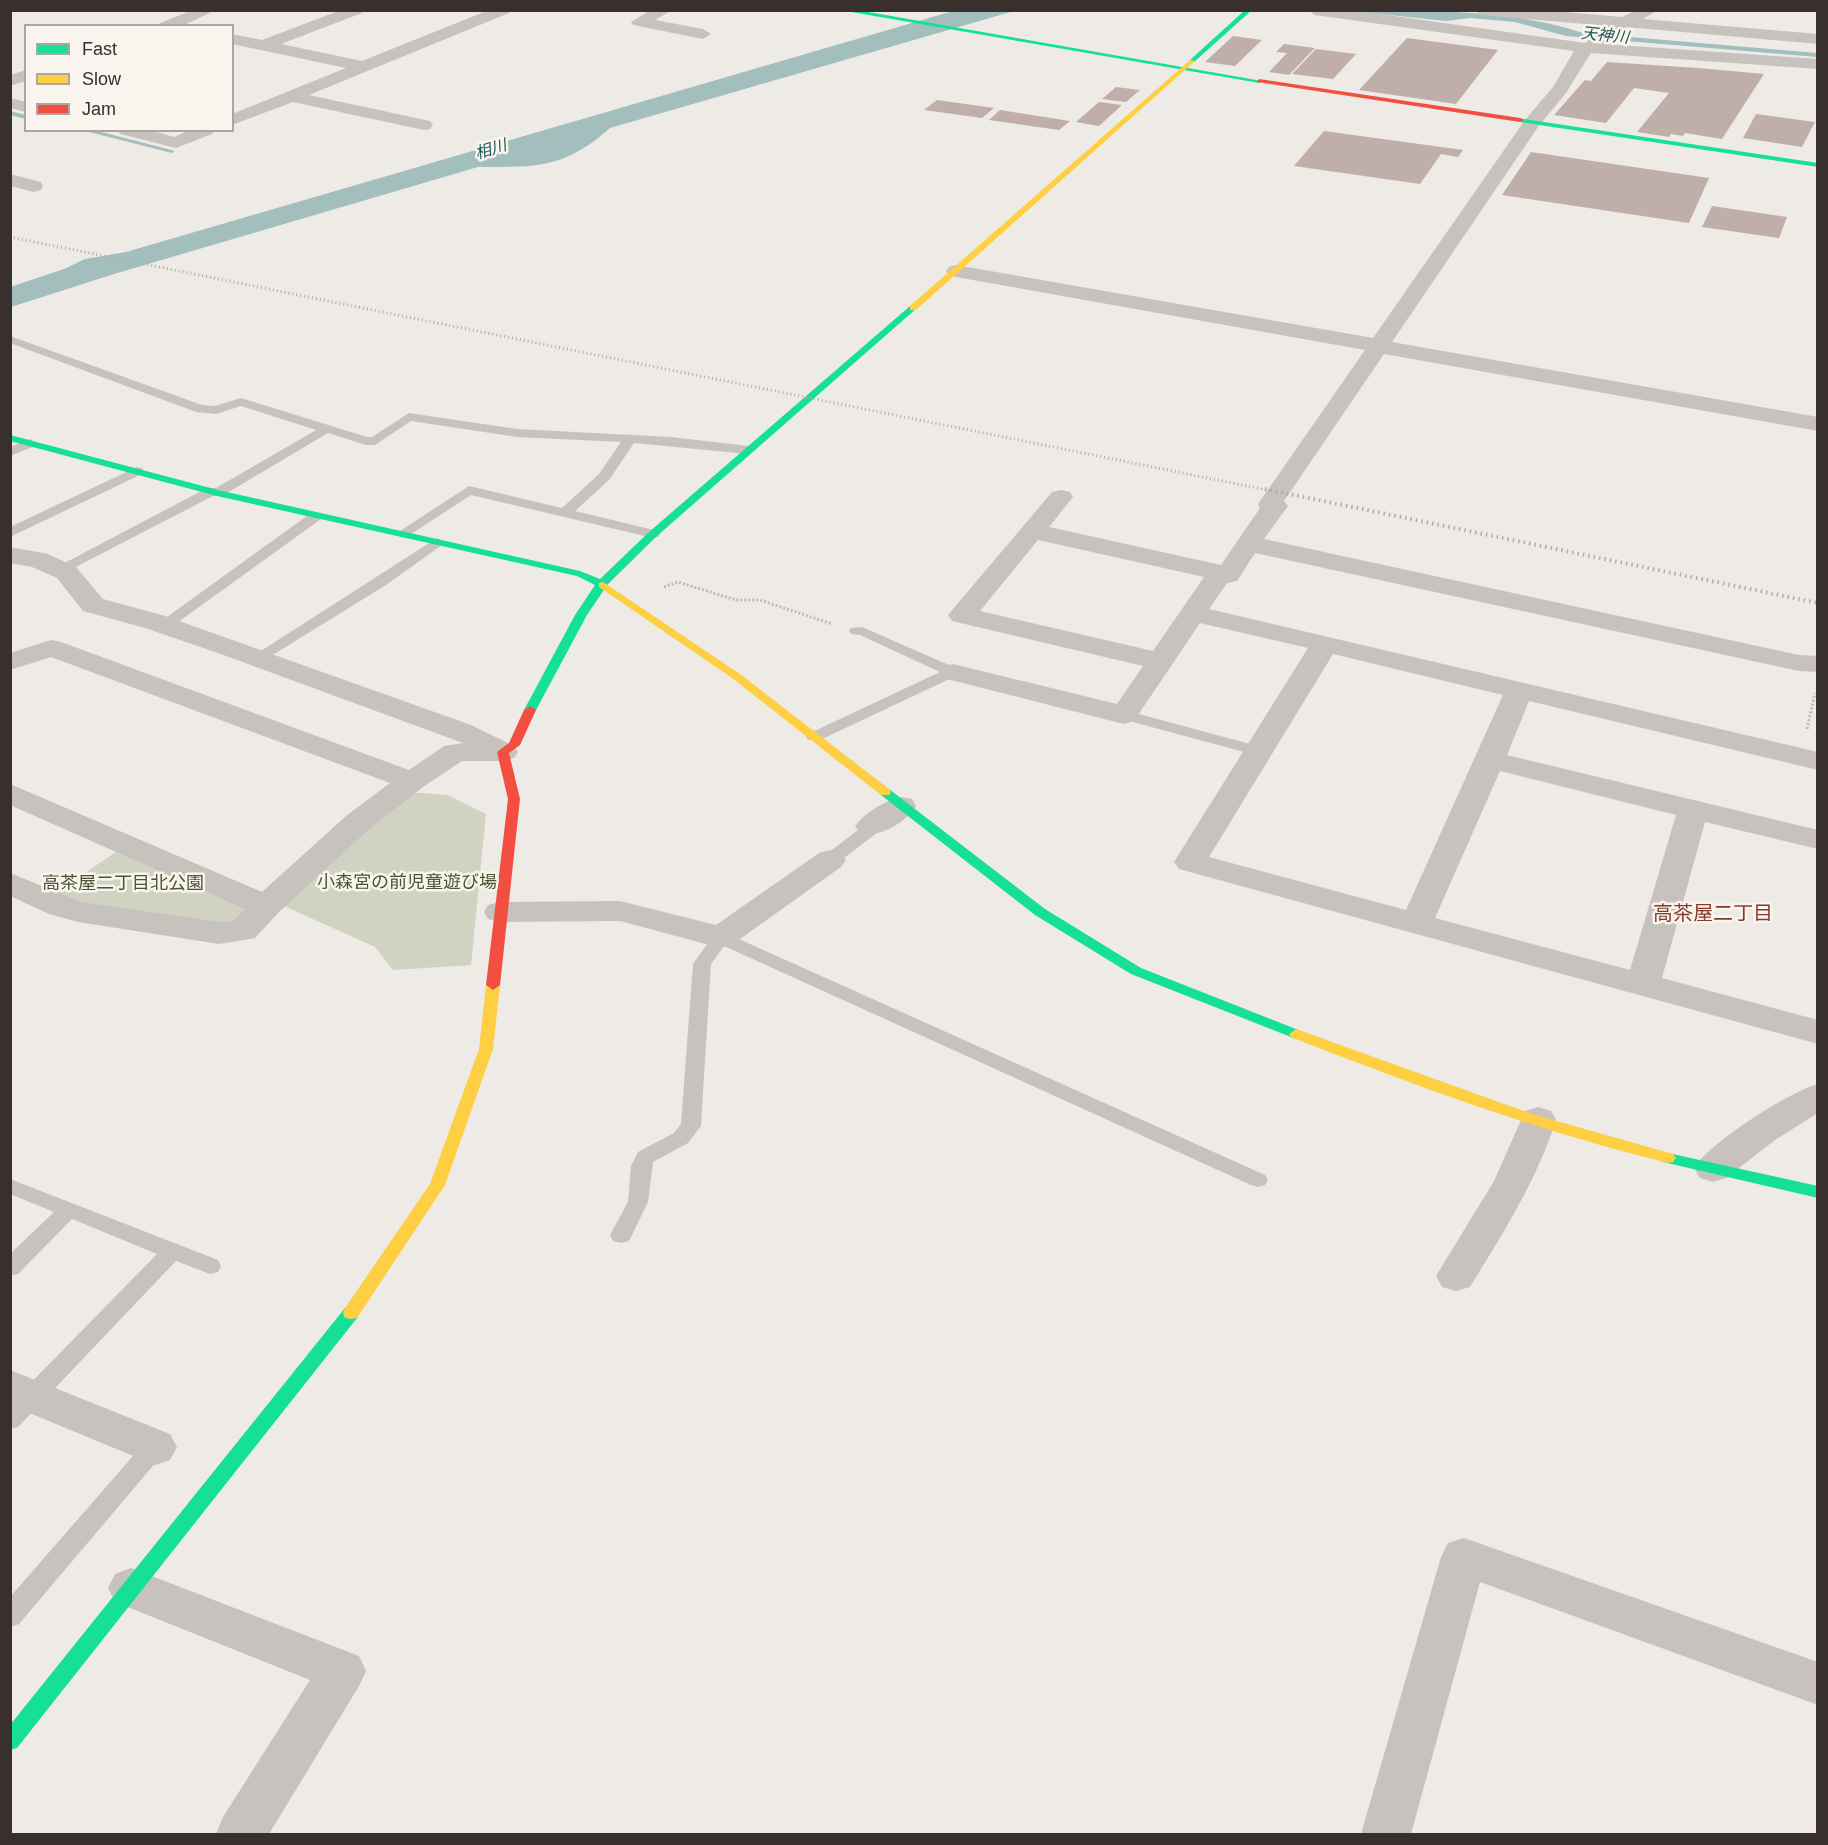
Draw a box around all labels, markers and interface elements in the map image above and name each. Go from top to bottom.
legend [24,24,234,132]
water label: 天神川 [1580,24,1630,48]
text: Fast [82,39,117,59]
text: Slow [82,69,121,89]
text: Jam [82,99,116,119]
water label: 相川 [473,136,509,164]
park label: 小森宮の前児童遊び場 [317,872,497,894]
park label: 高茶屋二丁目北公園 [42,873,204,895]
district label: 高茶屋二丁目 [1653,902,1773,926]

